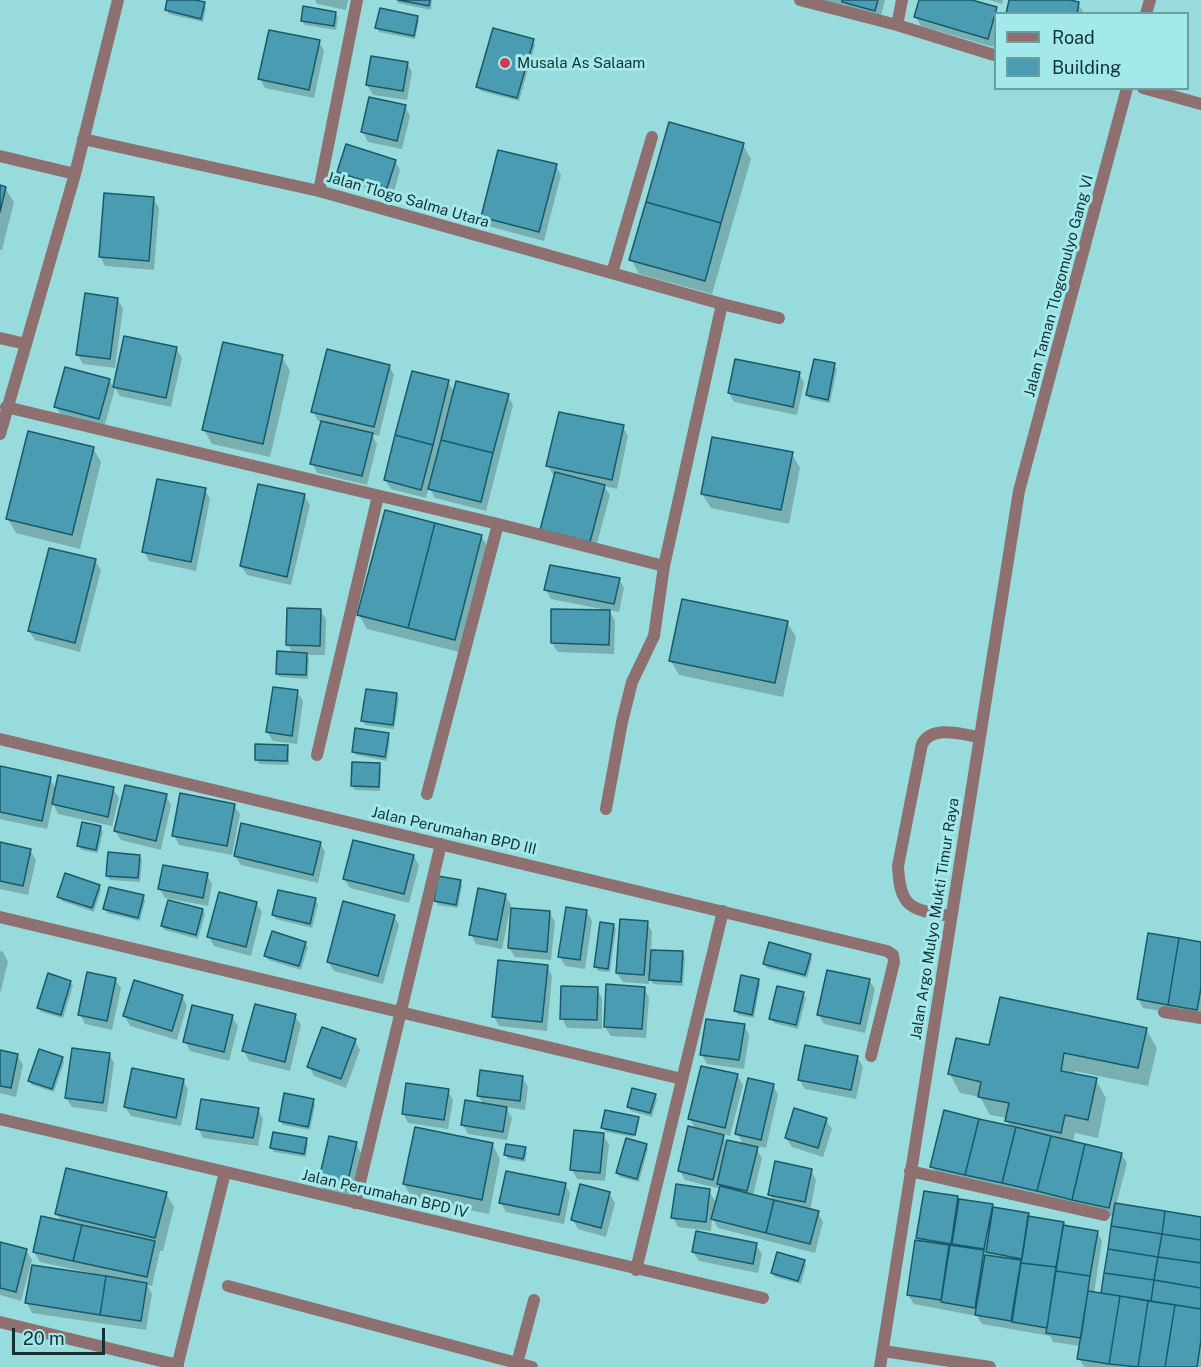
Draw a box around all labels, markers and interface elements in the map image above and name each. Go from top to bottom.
legend [994,12,1189,90]
text: Road [1052,27,1095,48]
place label: Musala As Salaam [517,54,645,72]
marker: Musala As Salaam [498,56,512,70]
text: Building [1052,57,1121,78]
street label: Jalan Tlogo Salma Utara [325,168,491,232]
street label: Jalan Taman Tlogomulyo Gang VI [1021,173,1097,399]
street label: Jalan Argo Mulyo Mukti Timur Raya [907,797,963,1041]
street label: Jalan Perumahan BPD III [370,803,538,859]
street label: Jalan Perumahan BPD IV [300,1166,470,1222]
scale bar [15,1316,108,1354]
text: 20 m [23,1328,65,1349]

